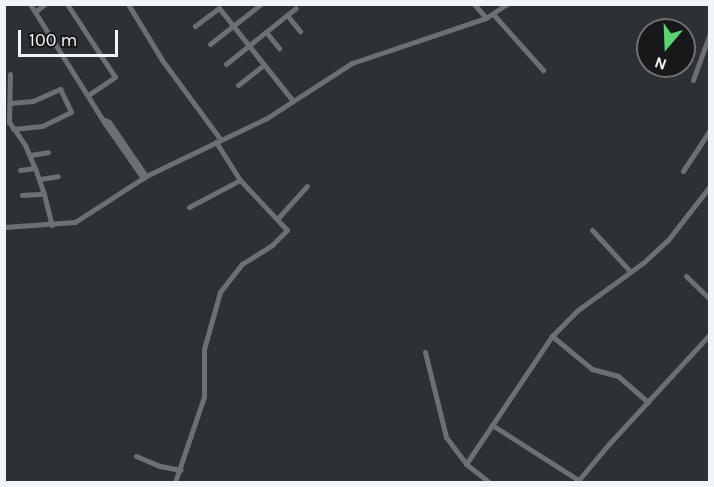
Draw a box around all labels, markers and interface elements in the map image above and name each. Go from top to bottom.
scale bar [21,18,122,56]
north arrow [636,18,696,78]
text: 100 m [29,29,77,51]
text: N [652,53,669,74]

